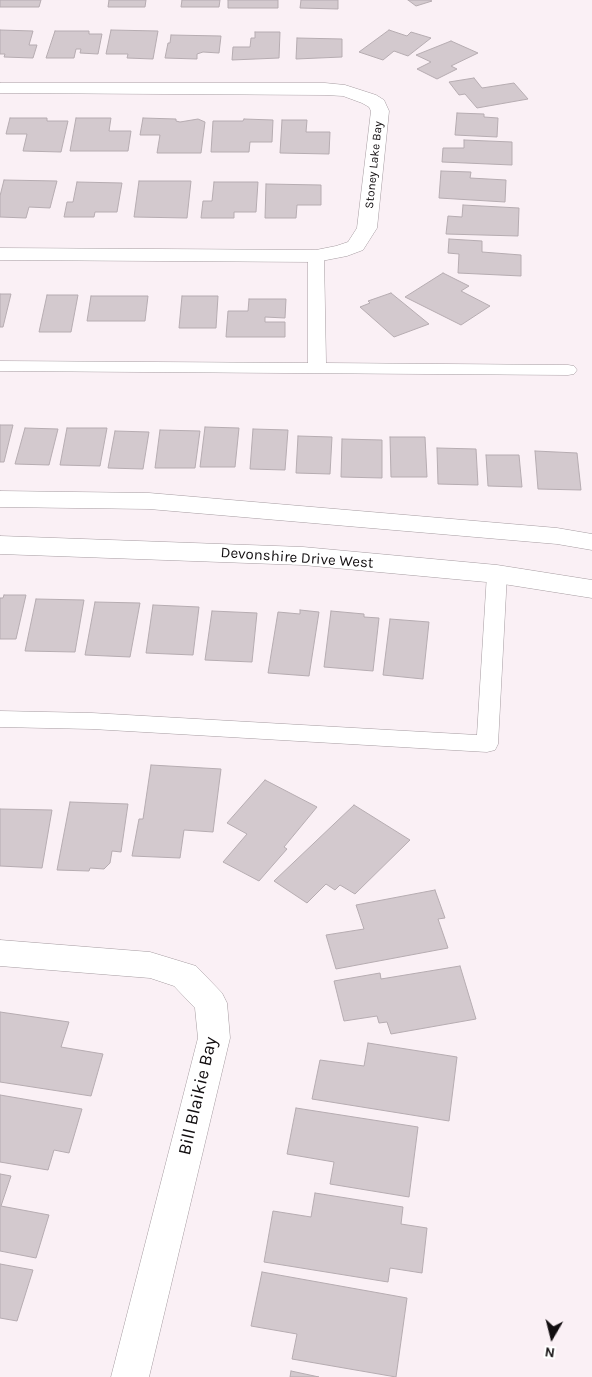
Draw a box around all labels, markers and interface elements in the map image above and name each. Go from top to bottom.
street label: Stoney Lake Bay [362,121,386,209]
street label: Devonshire Drive West [220,544,374,572]
street label: Bill Blaikie Bay [174,1035,222,1157]
north arrow [527,1312,577,1362]
text: N [544,1343,556,1361]

